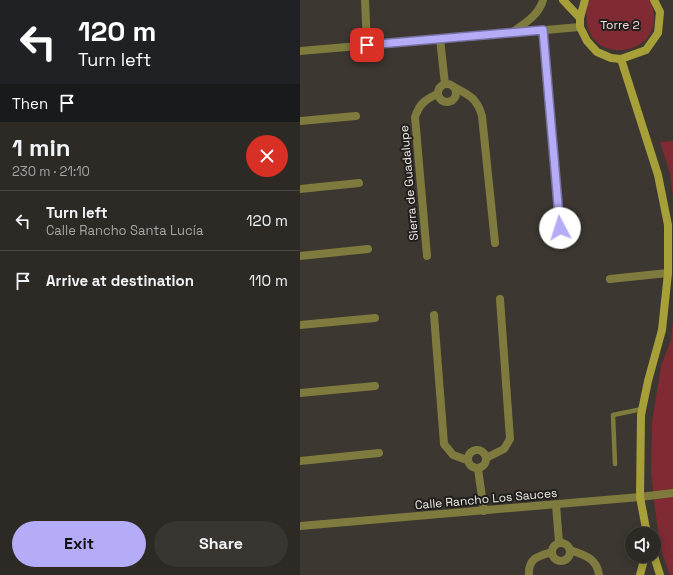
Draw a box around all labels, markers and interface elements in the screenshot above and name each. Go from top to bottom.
text: 120 m [78,13,156,49]
icon: left [12,16,64,68]
park label: Torre 2 [600,17,640,33]
pin [350,28,384,62]
icon: arrive [356,34,378,56]
text: Turn left [78,48,151,71]
icon: arrive [56,92,78,114]
text: Then [12,94,48,113]
street label: Sierra de Guadalupe [396,125,422,241]
text: 1 min [12,132,71,163]
button: close [246,135,288,177]
text: 230 m · 21:10 [12,163,90,180]
text: Turn left [46,203,108,222]
position arrow [539,207,581,249]
icon: left [12,210,34,232]
text: 120 m [246,211,288,230]
text: Calle Rancho Santa Lucía [46,222,203,239]
icon: arrive [12,270,34,292]
text: Arrive at destination [46,271,194,290]
text: 110 m [249,271,288,290]
street label: Calle Rancho Los Sauces [414,485,558,513]
button: Exit [12,521,146,567]
button: Share [154,521,288,567]
map controls [625,527,661,563]
button: sound [625,527,661,563]

